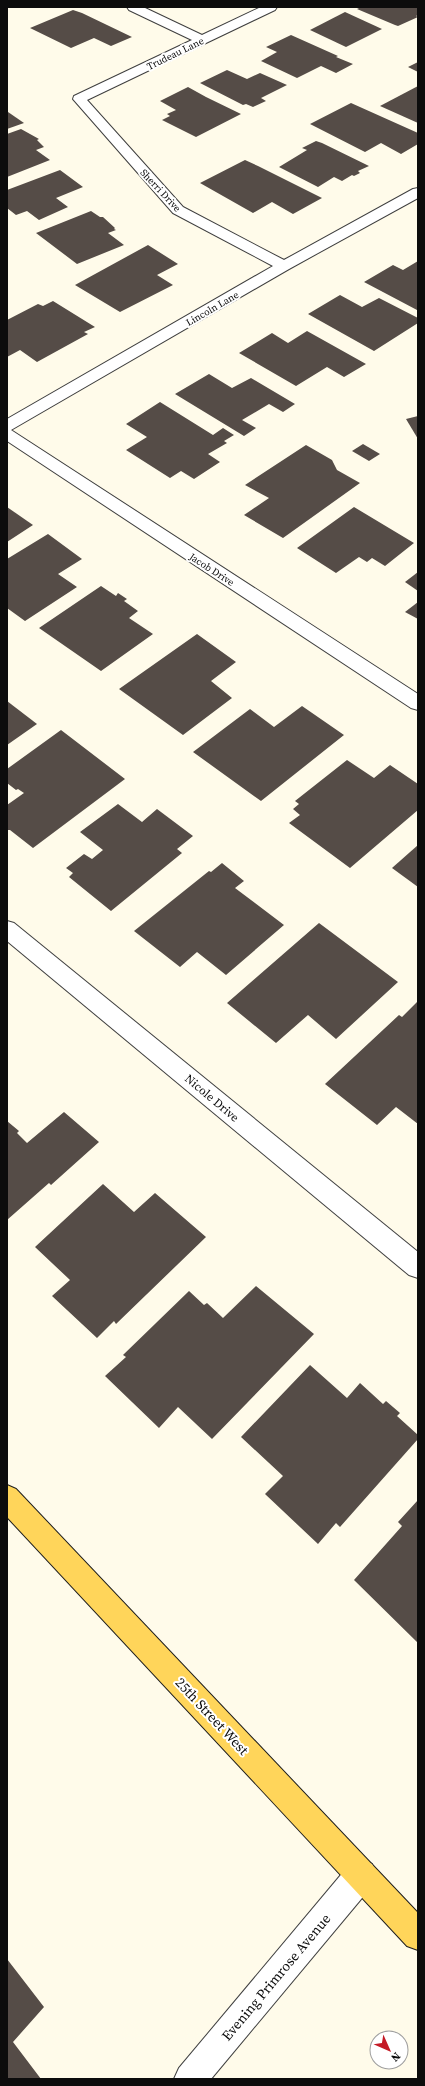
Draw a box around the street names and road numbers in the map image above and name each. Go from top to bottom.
street label: Trudeau Lane [145,34,206,73]
street label: Sherri Drive [137,166,184,215]
street label: Lincoln Lane [184,288,241,329]
street label: Jacob Drive [186,550,237,589]
street label: Nicole Drive [182,1071,242,1125]
street label: 25th Street West [171,1673,254,1760]
street label: Evening Primrose Avenue [217,1909,335,2045]

